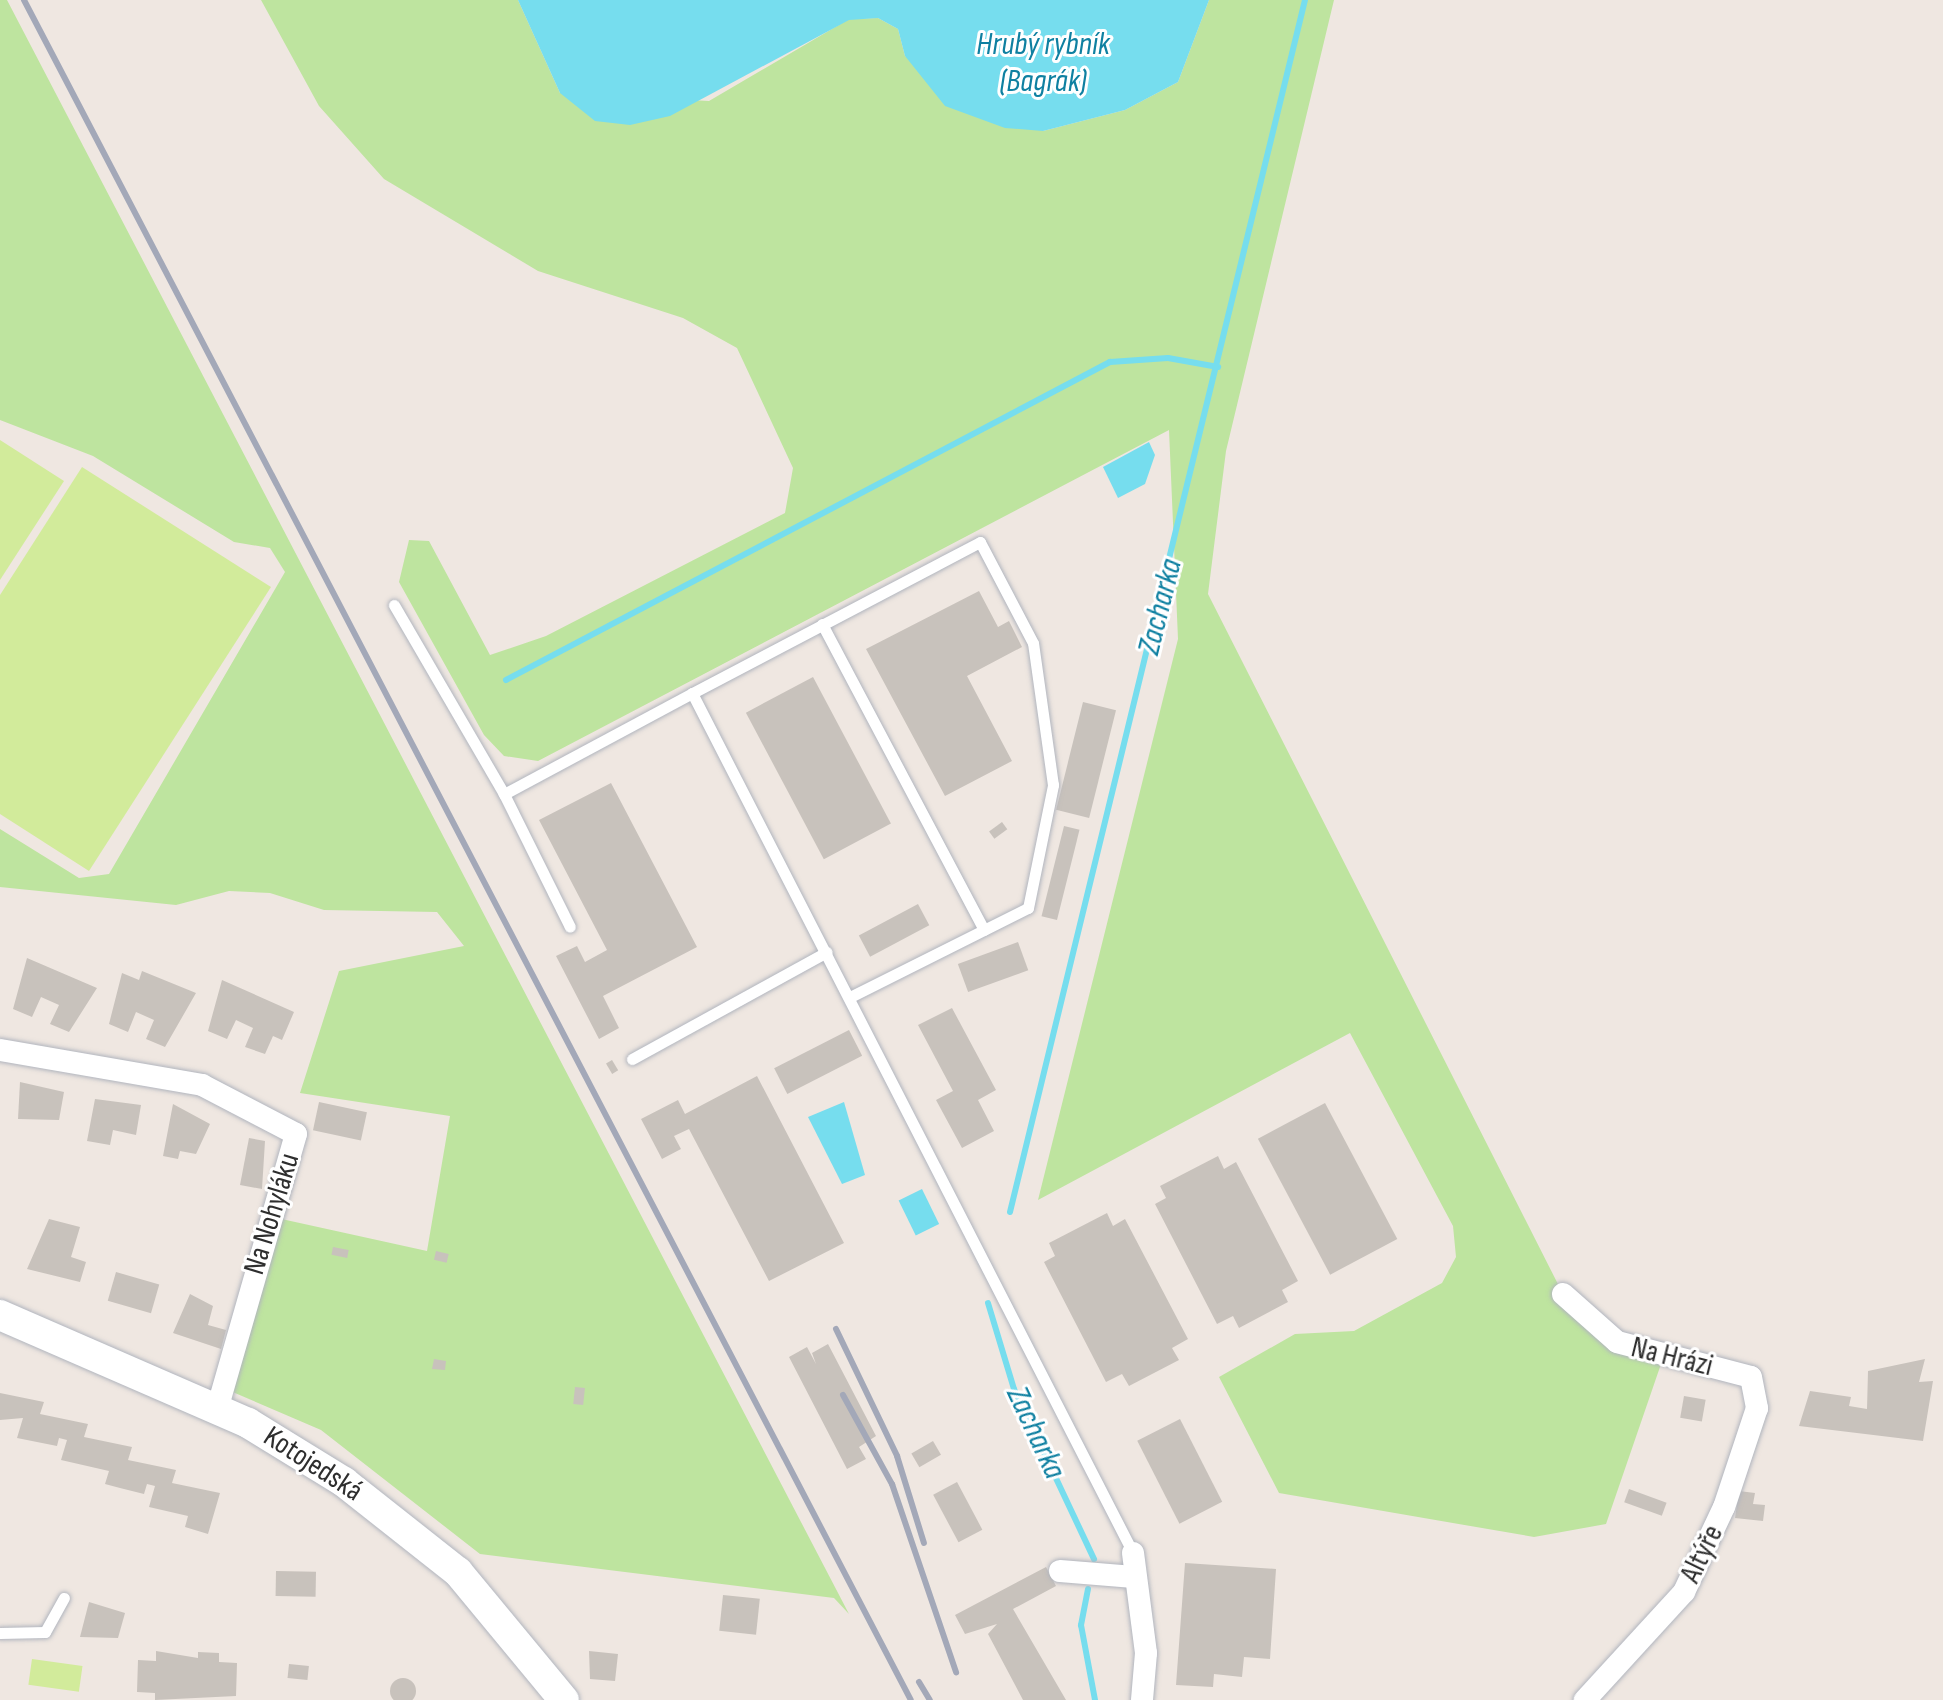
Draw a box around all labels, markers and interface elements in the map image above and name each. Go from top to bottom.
water label: Hrubý rybník (Bagrák) [976,27,1110,102]
water label: Zacharka [1131,555,1191,659]
street label: Na Nohyláku [237,1149,307,1279]
street label: Na Hrázi [1627,1330,1717,1384]
water label: Zacharka [997,1381,1073,1485]
street label: Kotojedská [257,1419,369,1509]
street label: Altýře [1673,1519,1731,1589]

